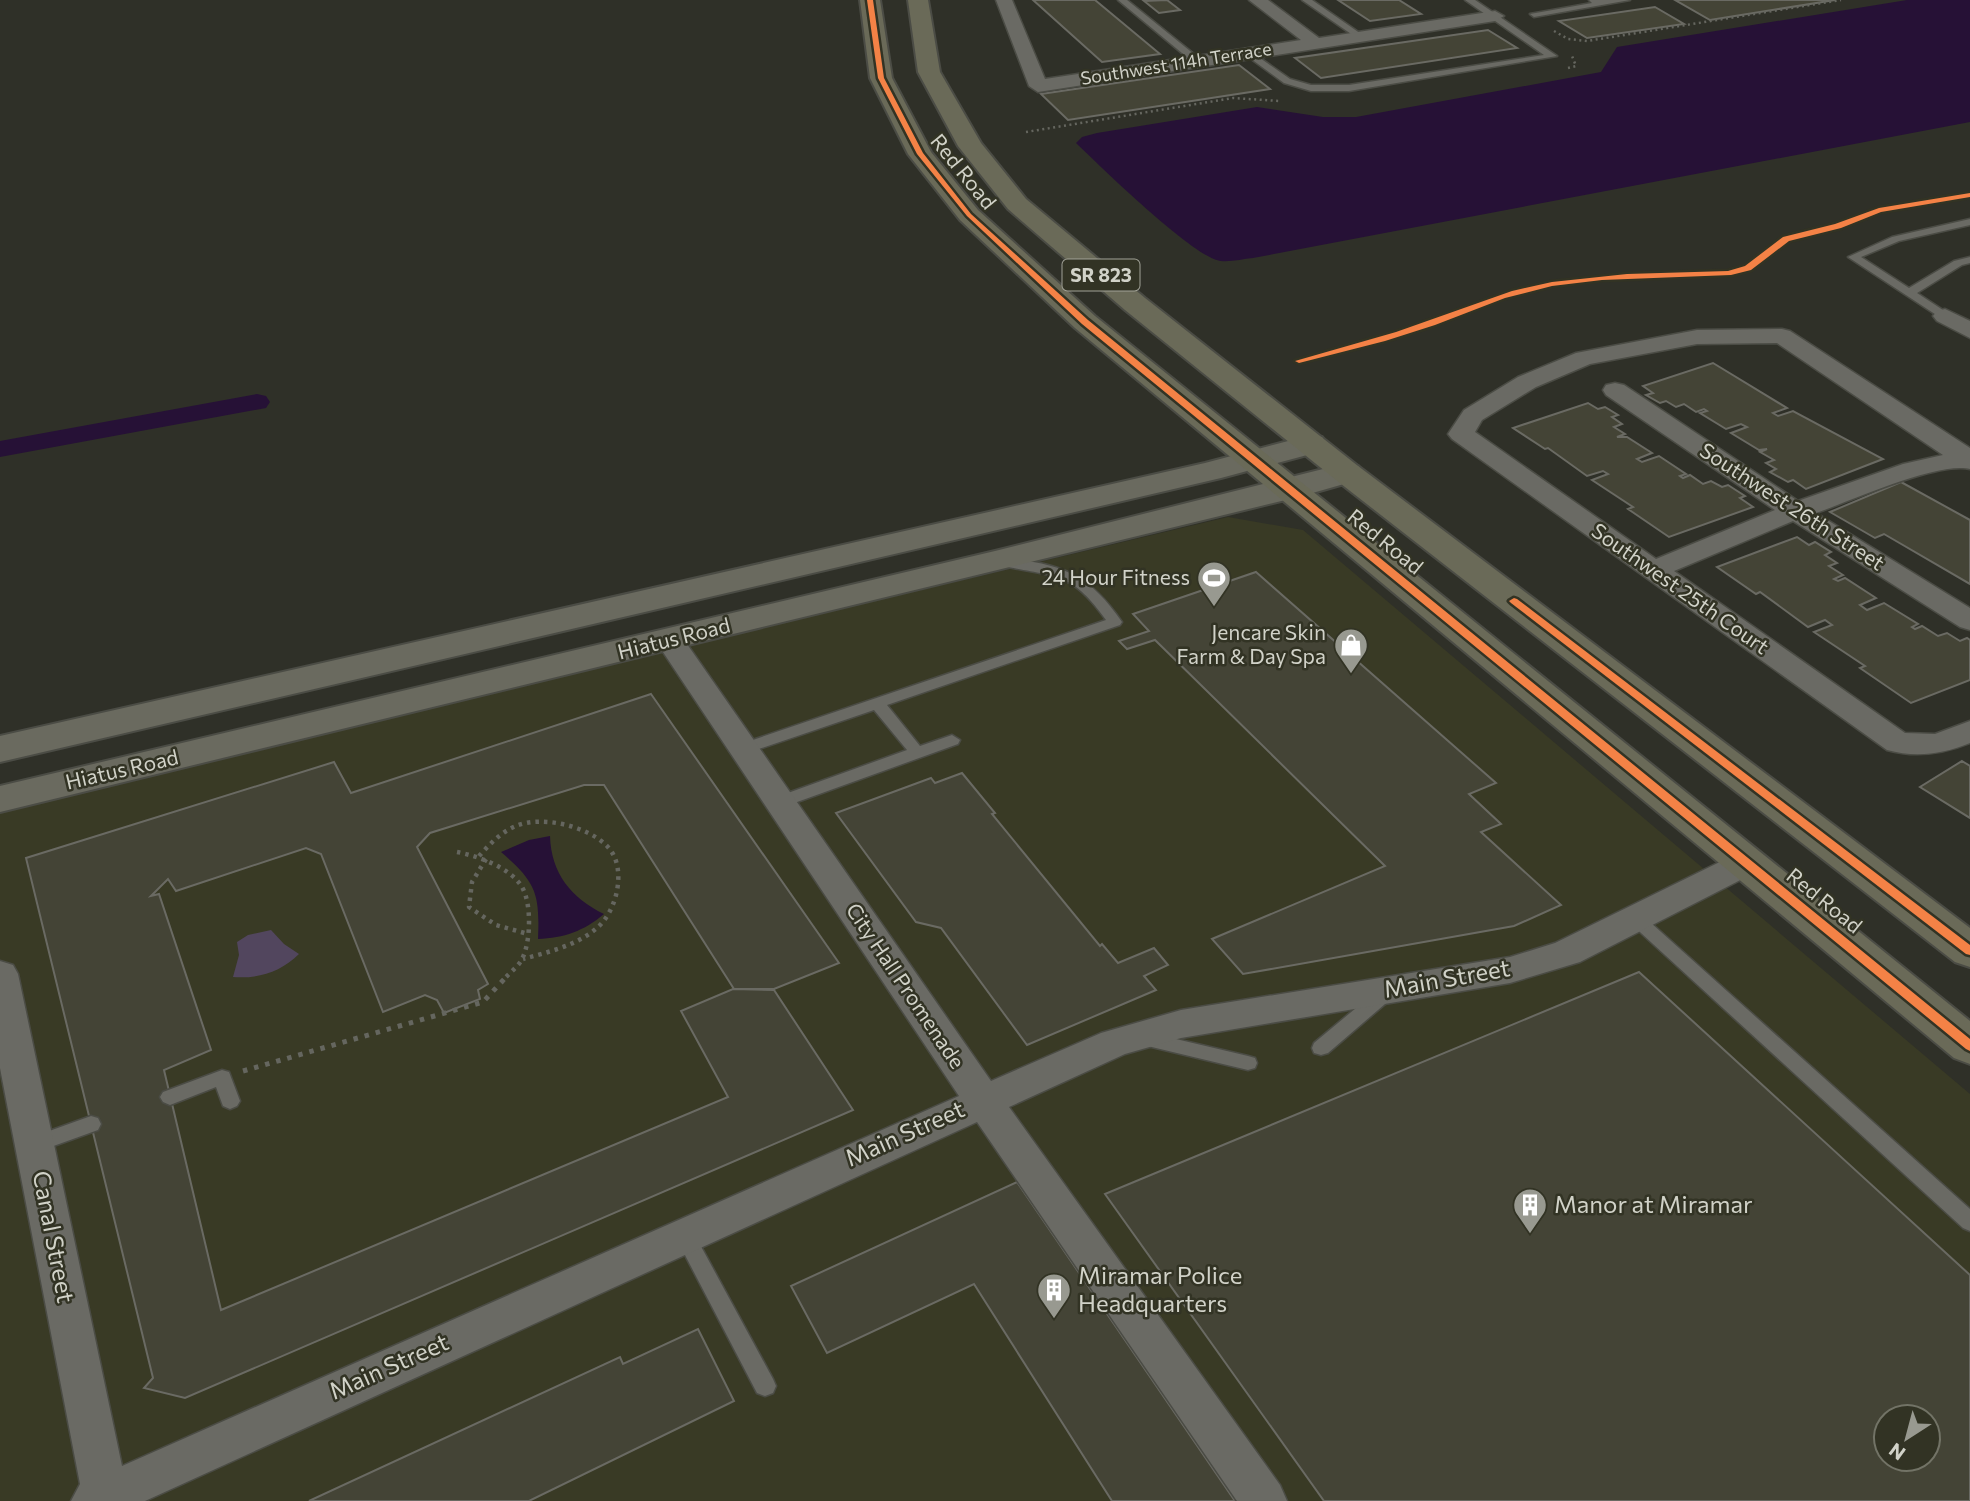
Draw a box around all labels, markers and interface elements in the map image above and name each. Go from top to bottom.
street label: Southwest 114h Terrace [1079,37,1273,89]
street label: Red Road [926,128,1002,214]
road number: SR 823 [1062,260,1140,290]
street label: Southwest 26th Street [1696,437,1890,575]
street label: Red Road [1343,503,1429,579]
street label: Southwest 25th Court [1587,517,1774,658]
sports icon: 24 Hour Fitness [1195,559,1233,608]
place label: 24 Hour Fitness [1041,564,1190,589]
street label: Hiatus Road [615,611,732,664]
place label: Jencare Skin Farm & Day Spa [1176,619,1326,668]
shop icon: Jencare Skin Farm & Day Spa [1332,626,1370,675]
street label: Hiatus Road [63,743,181,794]
street label: Red Road [1782,862,1868,938]
street label: City Hall Promenade [842,898,971,1073]
street label: Main Street [1381,952,1512,1003]
street label: Main Street [840,1093,969,1172]
street label: Canal Street [27,1168,82,1305]
building icon: Manor at Miramar [1511,1186,1549,1235]
place label: Manor at Miramar [1554,1189,1753,1218]
place label: Miramar Police Headquarters [1078,1260,1243,1317]
building icon: Miramar Police Headquarters [1035,1271,1073,1320]
street label: Main Street [324,1326,453,1405]
north arrow [1872,1403,1942,1473]
text: N [1884,1439,1909,1466]

